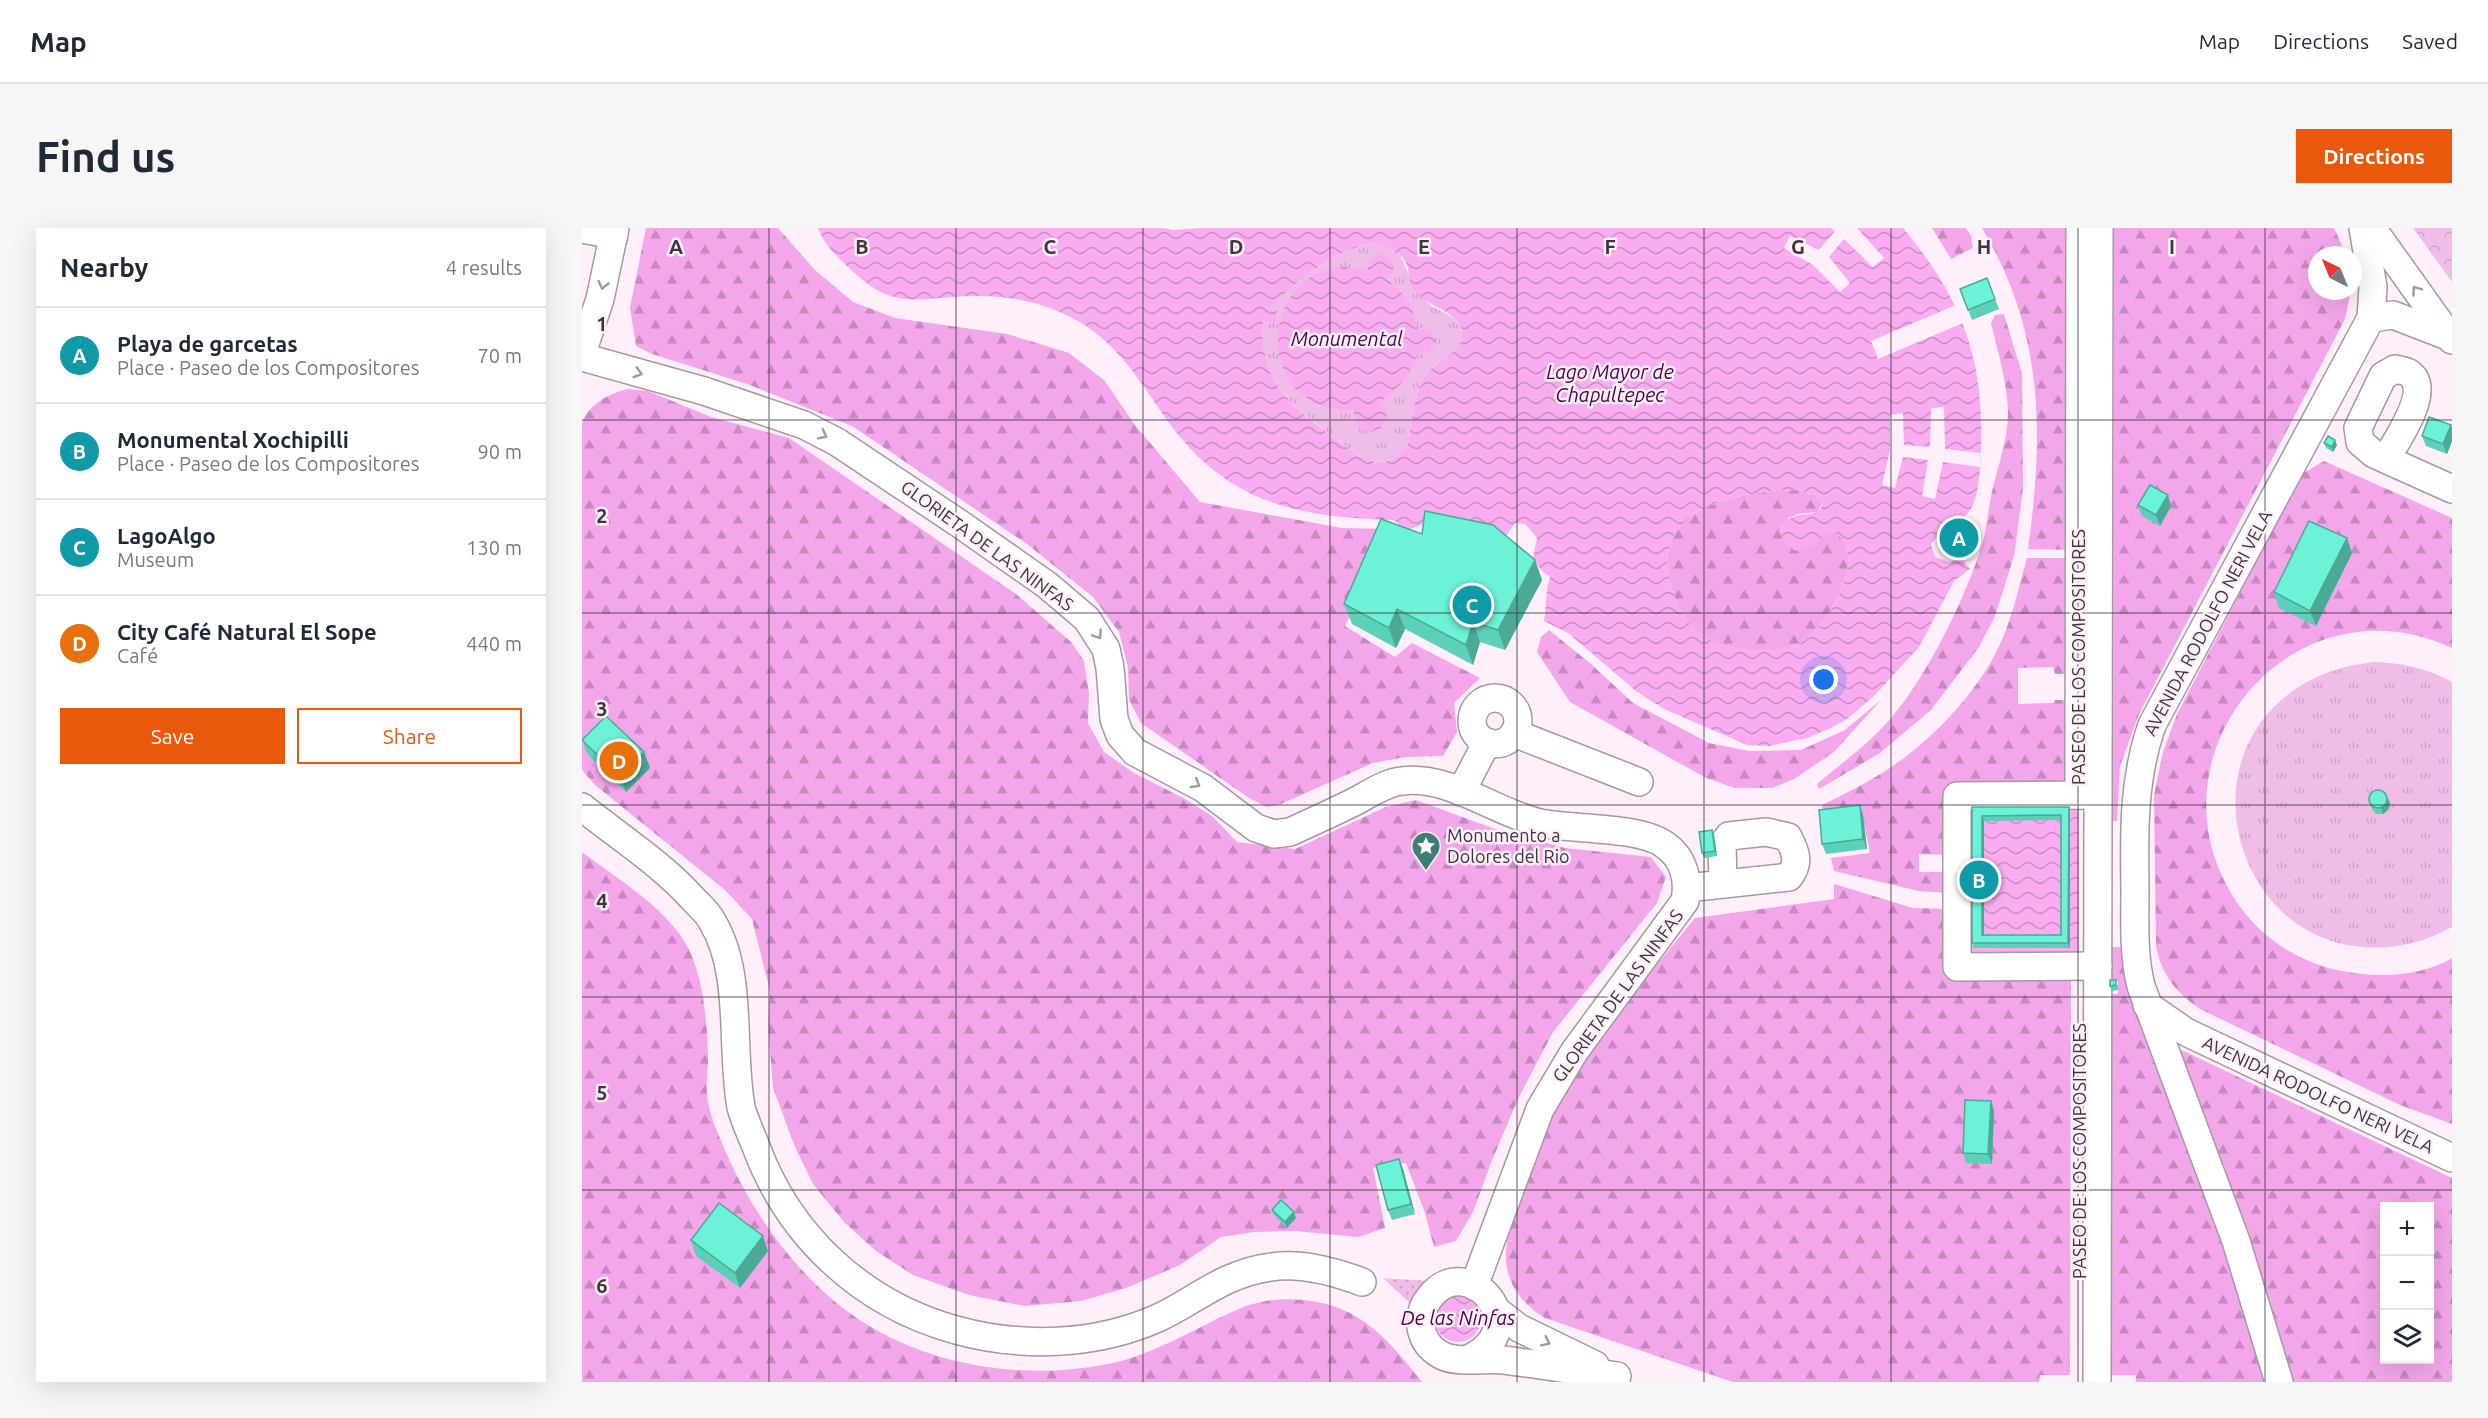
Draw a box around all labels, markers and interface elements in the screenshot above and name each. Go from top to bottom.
text: Map [30,26,87,57]
text: Map [2199,29,2240,53]
text: Directions [2273,29,2369,53]
text: Saved [2402,29,2458,53]
button: Directions [2296,129,2452,183]
text: Find us [36,133,175,180]
text: A [669,235,683,258]
text: B [855,235,869,258]
text: C [1044,235,1057,258]
text: D [1229,235,1243,258]
text: E [1418,235,1430,258]
text: F [1604,235,1616,258]
text: G [1791,235,1805,258]
text: H [1977,235,1991,258]
text: I [2169,235,2175,258]
north arrow [2308,246,2362,300]
text: Nearby [60,253,148,282]
text: 4 results [446,256,522,279]
one-way arrow [597,280,610,290]
one-way arrow [2412,285,2423,296]
text: 1 [596,312,608,335]
water label: Monumental [1291,327,1403,350]
text: Playa de garcetas [117,331,298,356]
text: A [72,344,87,367]
text: 70 m [478,344,522,367]
text: Place · Paseo de los Compositores [117,356,419,379]
water label: Lago Mayor de Chapultepec [1546,360,1674,406]
one-way arrow [633,365,643,378]
text: Monumental Xochipilli [117,427,349,452]
one-way arrow [816,427,827,439]
text: B [73,440,86,463]
text: 90 m [478,440,522,463]
text: Place · Paseo de los Compositores [117,452,419,475]
street label: GLORIETA DE LAS NINFAS [898,476,1078,614]
text: 2 [596,504,608,527]
street label: AVENIDA RODOLFO NERI VELA [2139,506,2275,739]
pin: A [1940,516,1978,560]
text: LagoAlgo [117,523,216,548]
street label: PASEO DE LOS COMPOSITORES [2068,529,2088,785]
text: C [73,536,86,559]
text: 130 m [466,536,522,559]
text: Museum [117,548,194,571]
pin: C [1452,582,1492,628]
text: City Café Natural El Sope [117,619,377,644]
one-way arrow [1090,629,1101,640]
text: D [72,632,87,655]
text: 440 m [466,632,522,655]
text: Café [117,644,158,667]
your location [1809,665,1838,694]
text: 3 [596,697,608,720]
button: Save [60,708,285,764]
button: Share [297,708,522,764]
pin: D [600,738,639,784]
one-way arrow [1190,777,1200,789]
place label: Monumento a Dolores del Rio [1447,825,1570,866]
place icon: Monumento a Dolores del Rio [1410,830,1442,872]
pin: B [1960,858,1998,902]
text: 4 [596,889,608,912]
street label: GLORIETA DE LAS NINFAS [1548,905,1686,1085]
street label: PASEO DE LOS COMPOSITORES [2069,1023,2089,1279]
street label: AVENIDA RODOLFO NERI VELA [2200,1032,2437,1157]
text: 5 [596,1081,608,1104]
map controls [2380,1202,2434,1364]
button: + [2380,1202,2434,1256]
button: − [2380,1256,2434,1310]
text: 6 [596,1274,608,1297]
water label: De las Ninfas [1401,1306,1516,1329]
button: layers [2380,1310,2434,1364]
one-way arrow [1539,1334,1550,1346]

